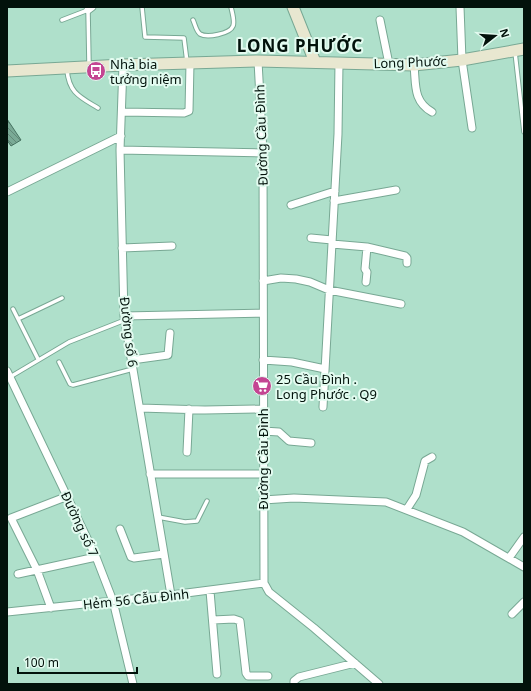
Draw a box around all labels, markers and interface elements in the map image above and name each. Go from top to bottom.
north arrow [475,16,515,56]
text: N [497,26,514,39]
district label: LONG PHƯỚC [237,34,363,57]
street label: Long Phước [373,52,447,72]
place label: Nhà bia tưởng niệm [110,55,182,88]
bus stop icon: Nhà bia tưởng niệm [85,60,107,82]
street label: Đường Cầu Đình [250,84,272,186]
street label: Đường số 6 [116,296,142,368]
place label: 25 Cầu Đình . Long Phước . Q9 [276,370,377,403]
supermarket icon: 25 Cầu Đình . Long Phước . Q9 [251,375,273,397]
street label: Đường Cầu Đình [254,408,272,510]
street label: Đường số 7 [57,488,103,560]
street label: Hẻm 56 Cẫu Đình [82,584,190,614]
scale bar [18,649,137,675]
text: 100 m [24,654,59,671]

